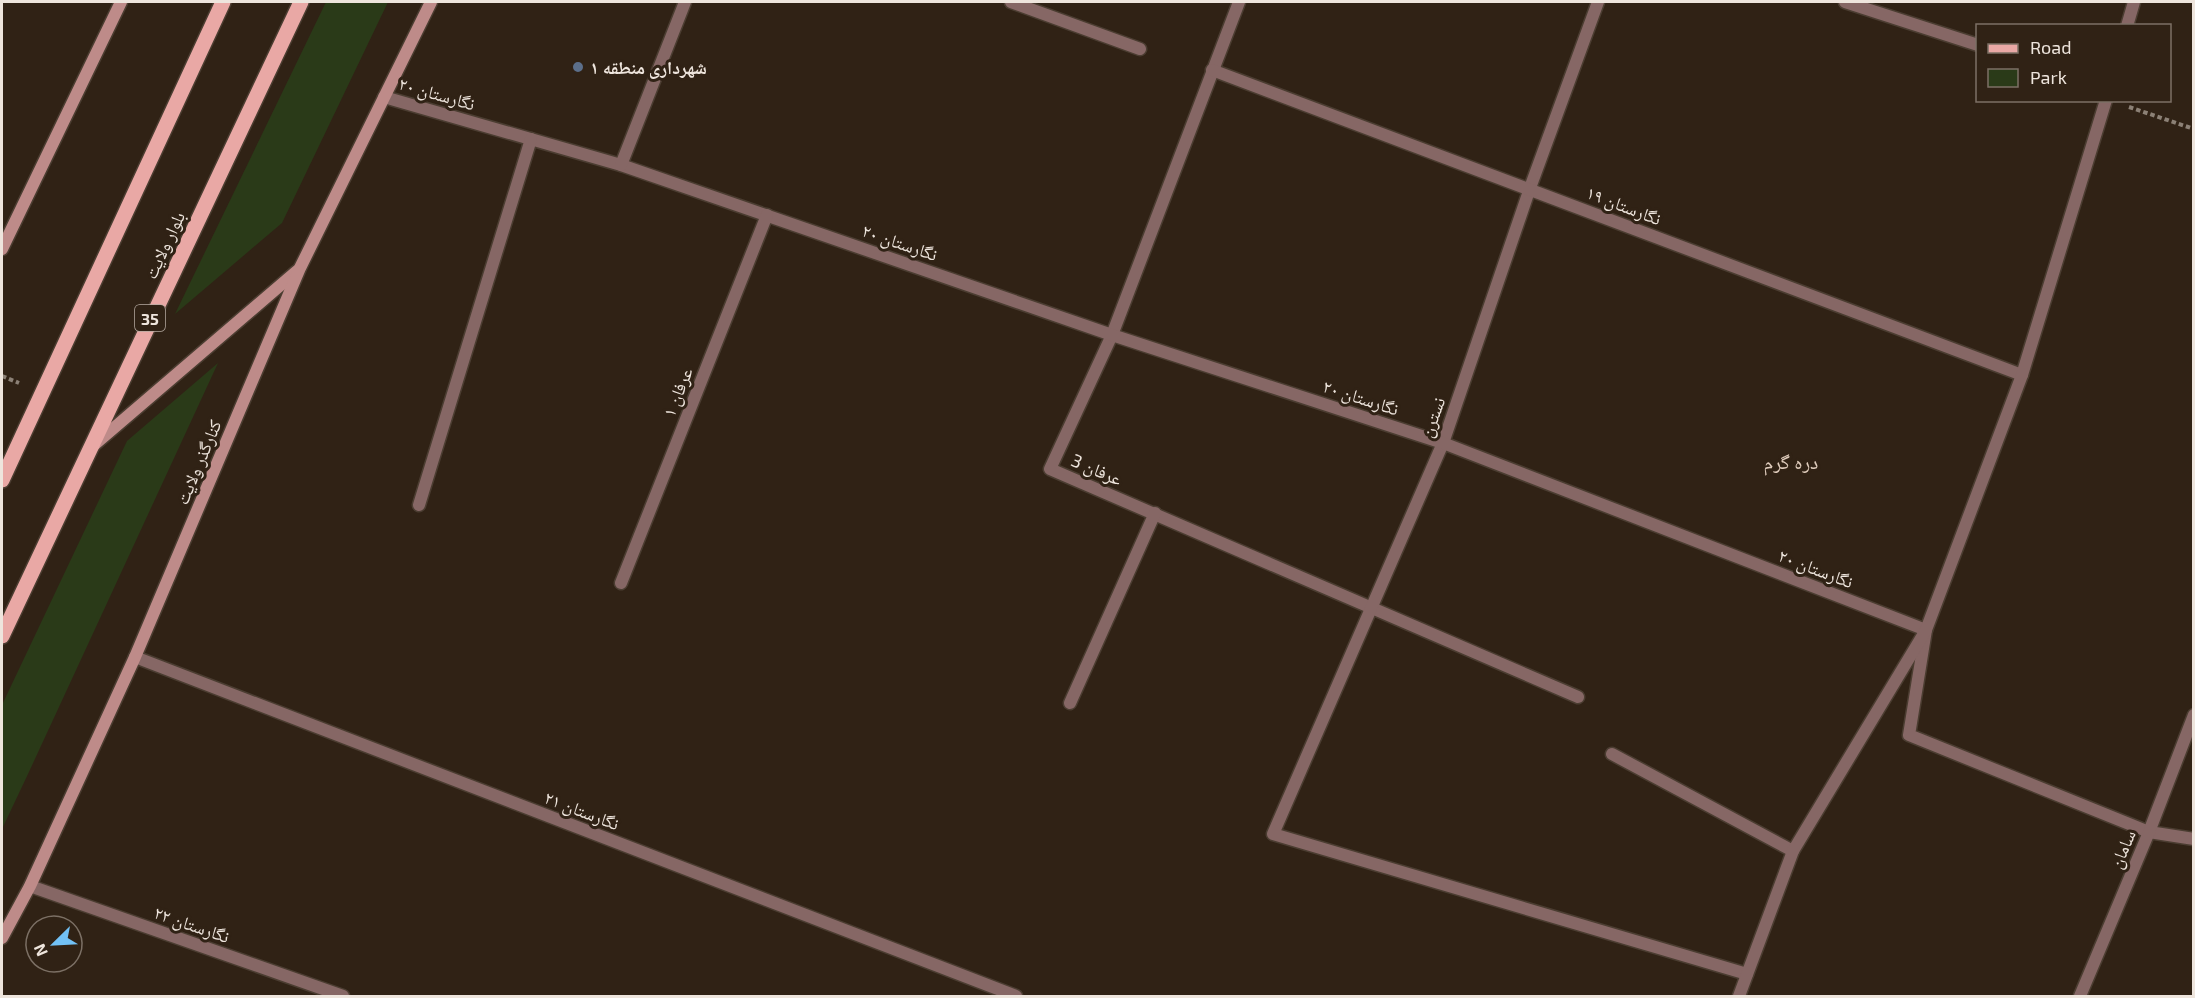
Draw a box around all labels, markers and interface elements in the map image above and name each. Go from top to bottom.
legend [1976,24,2171,102]
text: Road [2030,36,2071,58]
place label: شهرداری منطقه ۱ [590,56,707,79]
marker: شهرداری منطقه ۱ [571,60,585,74]
text: Park [2030,66,2067,88]
street label: نگارستان ۲۰ [396,72,478,115]
street label: نگارستان ۱۹ [1583,181,1665,230]
street label: بلوار ولایت [139,208,190,282]
street label: نگارستان ۲۰ [859,219,941,266]
road number: 35 [135,305,165,331]
street label: عرفان ۱ [657,364,698,420]
street label: نگارستان ۲۰ [1320,374,1402,421]
street label: نسترن [1415,394,1450,440]
street label: کنارگذر ولایت [170,416,226,508]
street label: عرفان 3 [1068,449,1126,490]
district label: دره گرم [1764,449,1818,476]
street label: نگارستان ۲۰ [1775,544,1857,593]
street label: نگارستان ۲۱ [541,786,623,835]
street label: سامان [2104,826,2141,872]
street label: نگارستان ۲۲ [151,901,233,948]
north arrow [24,914,84,974]
text: N [29,941,51,959]

